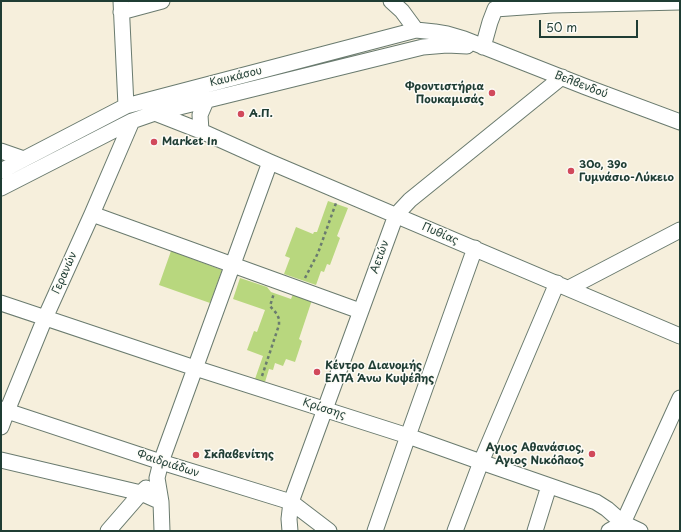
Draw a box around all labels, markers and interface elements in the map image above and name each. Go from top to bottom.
scale bar [541,12,640,38]
text: 50 m [546,18,577,36]
street label: Καυκάσου [209,64,263,90]
street label: Βελβενδού [552,69,610,101]
place label: Φροντιστήρια Πουκαμισάς [405,80,484,106]
marker: Φροντιστήρια Πουκαμισάς [487,88,497,98]
place label: Α.Π. [249,107,273,121]
marker: Α.Π. [236,109,246,119]
place label: Market In [162,135,217,149]
marker: Market In [149,137,159,147]
place label: 30ο, 39ο Γυμνάσιο-Λύκειο [579,158,674,184]
marker: 30ο, 39ο Γυμνάσιο-Λύκειο [566,166,576,176]
street label: Πυθίας [420,220,460,248]
street label: Αετών [368,239,392,275]
street label: Γερανών [50,250,80,296]
place label: Κέντρο Διανομής ΕΛΤΑ Άνω Κυψέλης [325,359,434,385]
marker: Κέντρο Διανομής ΕΛΤΑ Άνω Κυψέλης [312,367,322,377]
street label: Κρίσσης [301,396,347,422]
place label: Αγιος Αθανάσιος, Αγιος Νικόλαος [486,441,584,467]
street label: Φαιδριάδων [135,448,201,480]
place label: Σκλαβενίτης [204,448,274,462]
marker: Αγιος Αθανάσιος, Αγιος Νικόλαος [587,449,597,459]
marker: Σκλαβενίτης [191,450,201,460]

